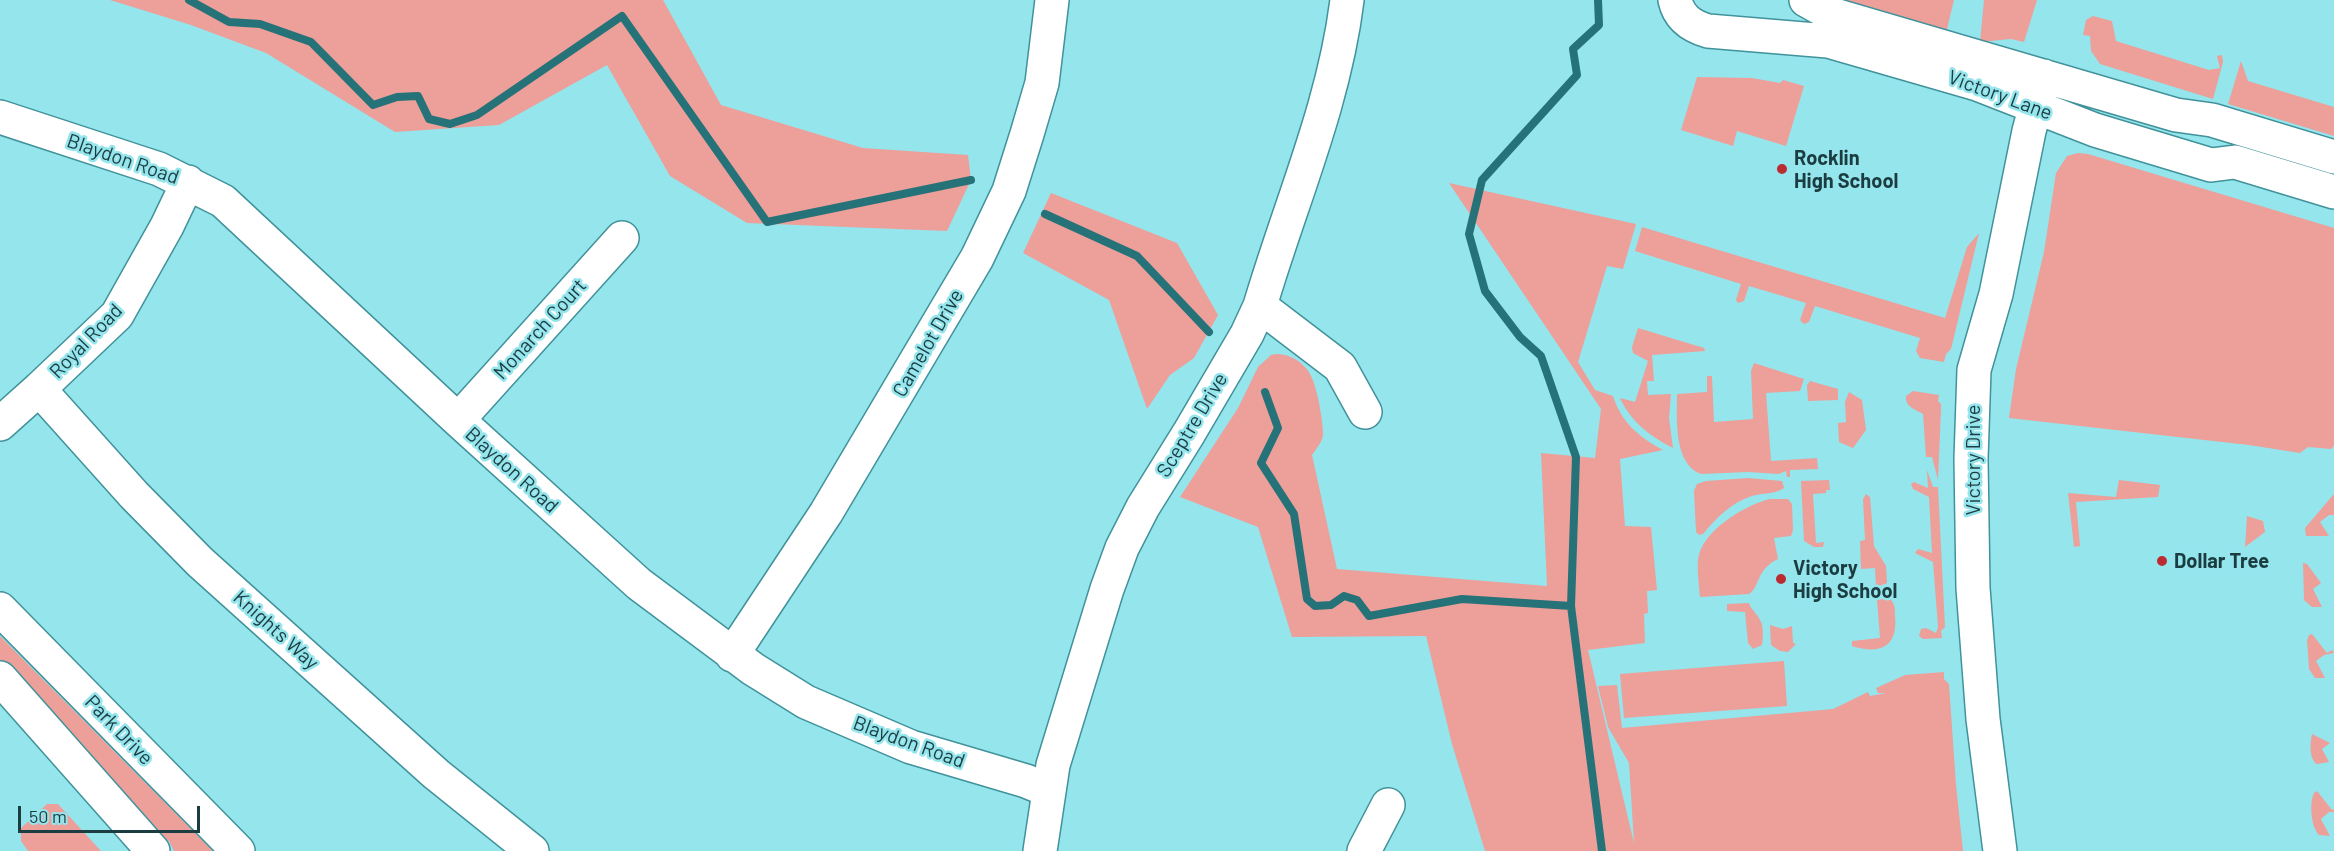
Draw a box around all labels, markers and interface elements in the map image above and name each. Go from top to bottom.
street label: Victory Lane [1945,65,2055,125]
street label: Blaydon Road [64,129,182,189]
place label: Rocklin High School [1794,146,1898,193]
marker: Rocklin High School [1775,162,1789,176]
street label: Monarch Court [489,274,591,384]
street label: Camelot Drive [887,285,969,401]
street label: Royal Road [44,299,128,383]
street label: Sceptre Drive [1151,369,1233,481]
street label: Victory Drive [1961,405,1985,515]
street label: Blaydon Road [461,422,563,518]
place label: Dollar Tree [2174,549,2269,573]
marker: Dollar Tree [2155,554,2169,568]
place label: Victory High School [1793,556,1897,603]
marker: Victory High School [1774,572,1788,586]
street label: Knights Way [228,585,324,675]
street label: Park Drive [80,690,158,770]
street label: Blaydon Road [850,711,968,773]
scale bar [21,794,202,832]
text: 50 m [29,805,67,827]

